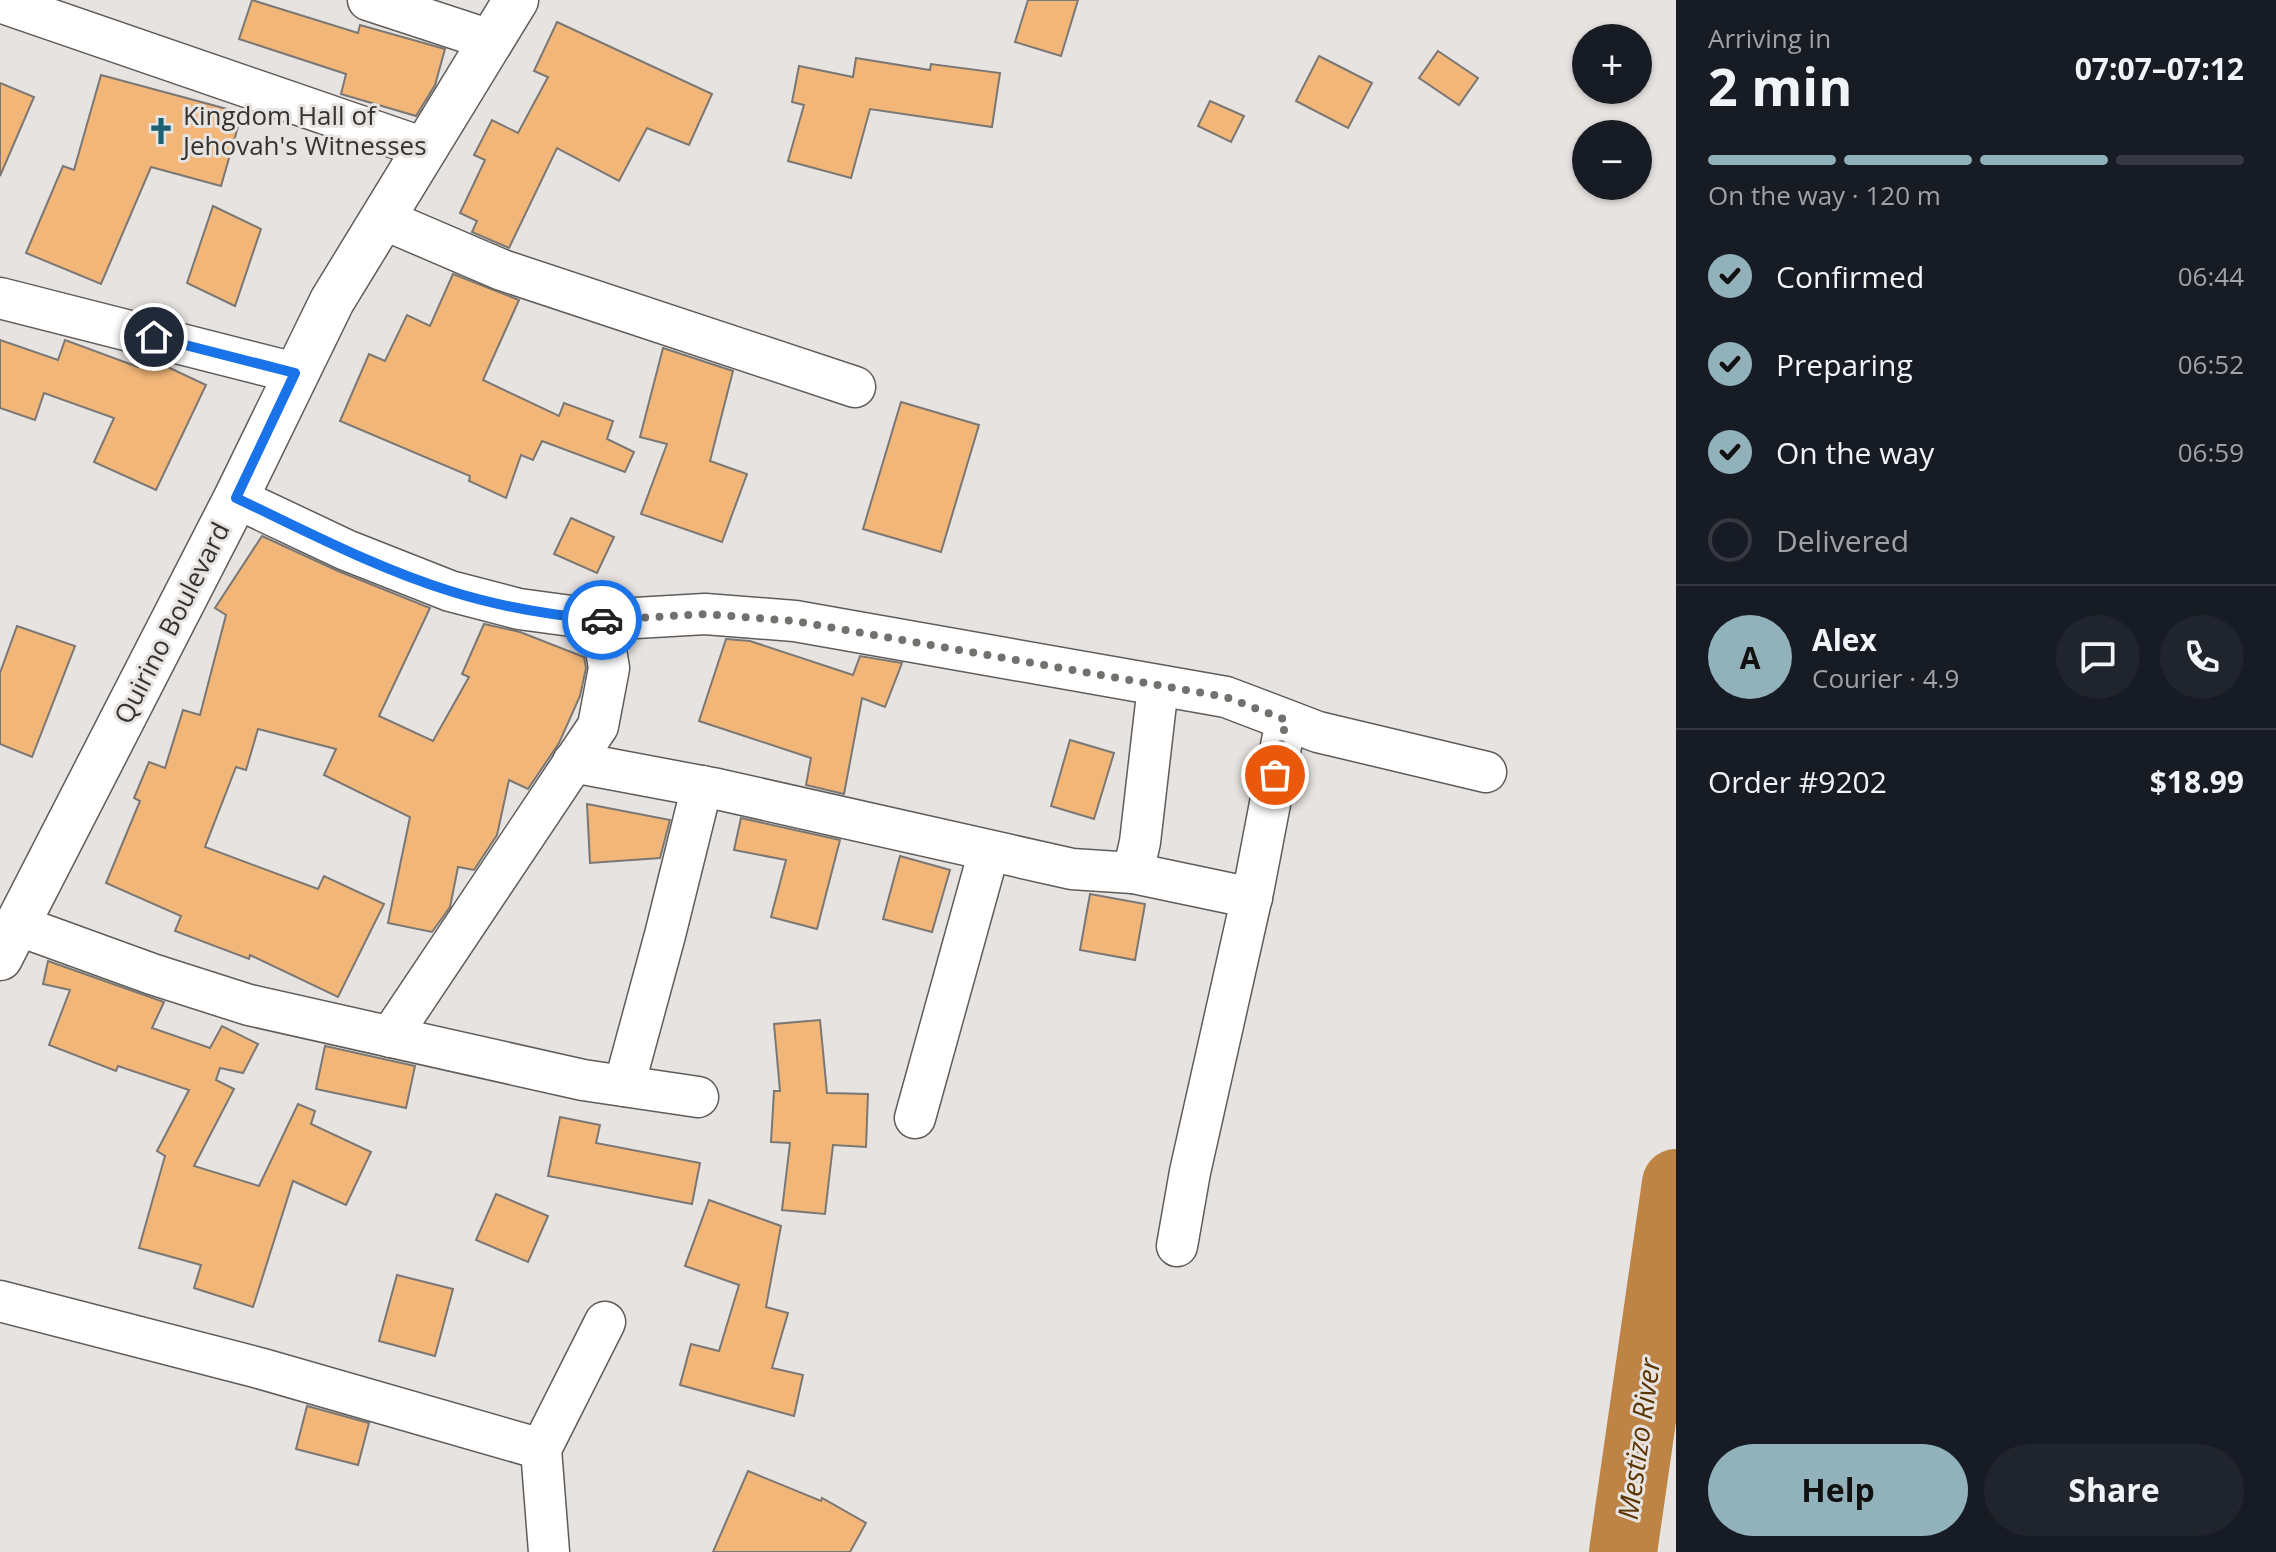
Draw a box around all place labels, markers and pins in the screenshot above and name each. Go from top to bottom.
place label: Kingdom Hall of Jehovah's Witnesses [180,97,427,163]
church icon: Kingdom Hall of Jehovah's Witnesses [146,116,176,146]
pin [120,303,188,371]
pin [1241,741,1309,809]

